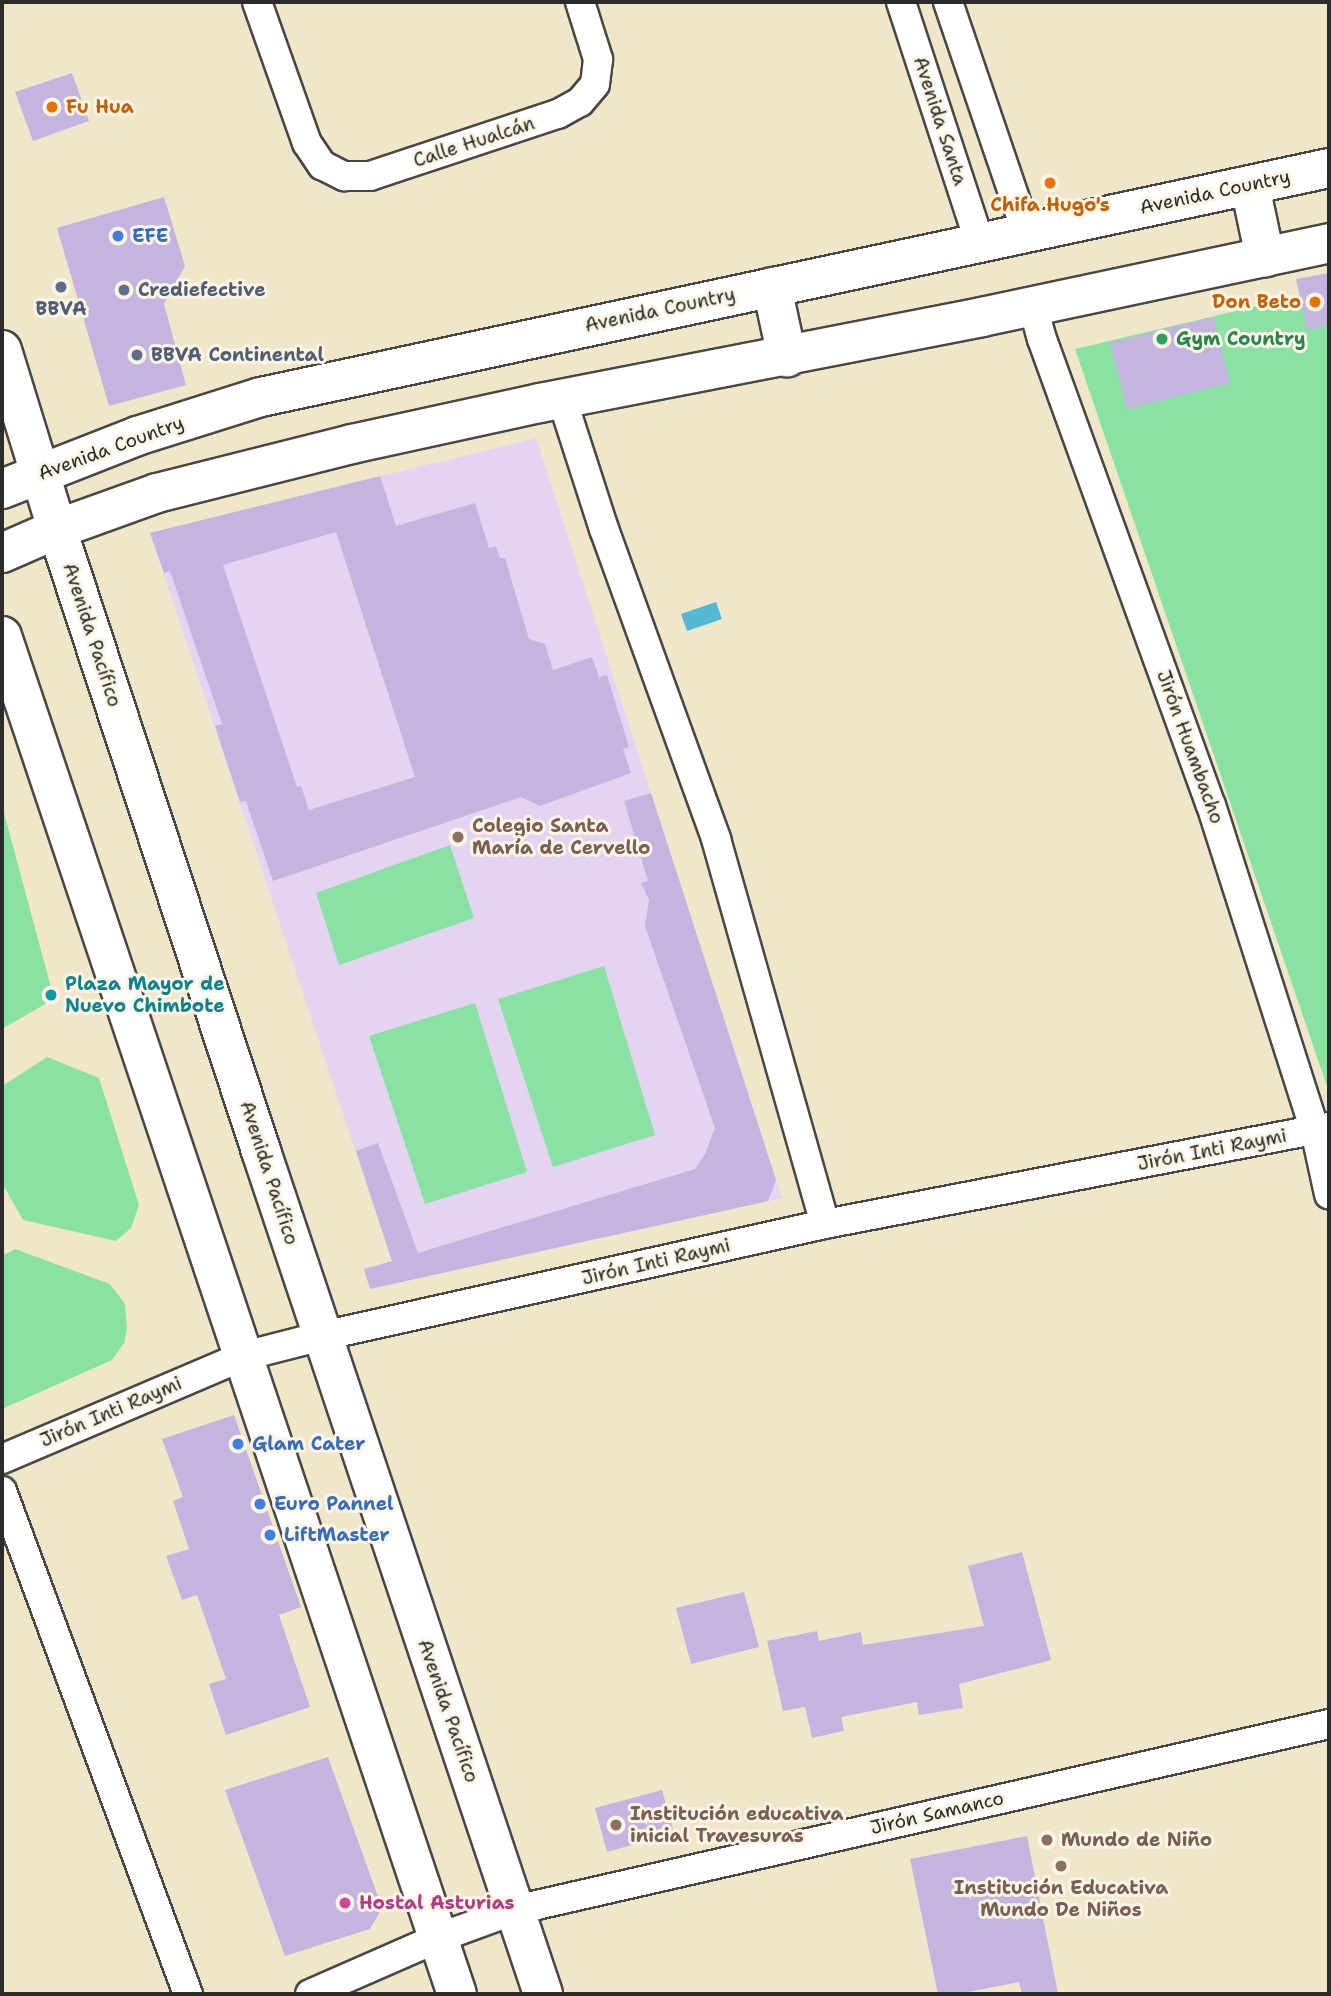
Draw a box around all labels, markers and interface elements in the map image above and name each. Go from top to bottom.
street label: Avenida Santa [908,54,972,188]
place label: Fu Hua [66,96,134,118]
marker: Fu Hua [44,99,60,115]
street label: Calle Hualcán [410,112,538,172]
street label: Avenida Country [1138,165,1292,219]
marker: Chifa Hugo's [1042,175,1058,191]
place label: Chifa Hugo's [990,194,1110,216]
place label: EFE [132,225,168,247]
marker: EFE [110,228,126,244]
marker: BBVA [53,279,69,295]
place label: Crediefective [138,279,266,301]
marker: Crediefective [116,282,132,298]
street label: Avenida Country [583,283,737,337]
place label: Don Beto [1212,291,1301,313]
marker: Don Beto [1307,294,1323,310]
place label: BBVA [36,298,86,320]
place label: Gym Country [1176,328,1306,350]
marker: Gym Country [1154,331,1170,347]
place label: BBVA Continental [151,344,324,366]
marker: BBVA Continental [129,347,145,363]
street label: Avenida Country [35,411,187,485]
street label: Avenida Pacífico [58,560,126,710]
street label: Jirón Huambacho [1152,667,1228,827]
place label: Colegio Santa María de Cervello [472,815,650,859]
marker: Colegio Santa María de Cervello [450,829,466,845]
place label: Plaza Mayor de Nuevo Chimbote [65,973,225,1017]
marker: Plaza Mayor de Nuevo Chimbote [43,987,59,1003]
street label: Avenida Pacífico [235,1098,303,1248]
street label: Jirón Inti Raymi [1135,1124,1289,1176]
street label: Jirón Inti Raymi [579,1234,733,1290]
street label: Jirón Inti Raymi [37,1372,185,1452]
place label: Glam Cater [252,1433,365,1455]
marker: Glam Cater [230,1436,246,1452]
place label: Euro Pannel [274,1493,393,1515]
marker: Euro Pannel [252,1496,268,1512]
place label: LiftMaster [284,1524,390,1546]
marker: LiftMaster [262,1527,278,1543]
street label: Avenida Pacífico [413,1636,483,1786]
street label: Jirón Samanco [868,1787,1006,1839]
place label: Institución educativa inicial Travesuras [630,1803,843,1847]
marker: Institución educativa inicial Travesuras [608,1817,624,1833]
place label: Mundo de Niño [1061,1829,1212,1851]
marker: Mundo de Niño [1039,1832,1055,1848]
marker: Institución Educativa Mundo De Niños [1053,1858,1069,1874]
place label: Institución Educativa Mundo De Niños [954,1877,1168,1921]
place label: Hostal Asturias [359,1892,515,1914]
marker: Hostal Asturias [337,1895,353,1911]

